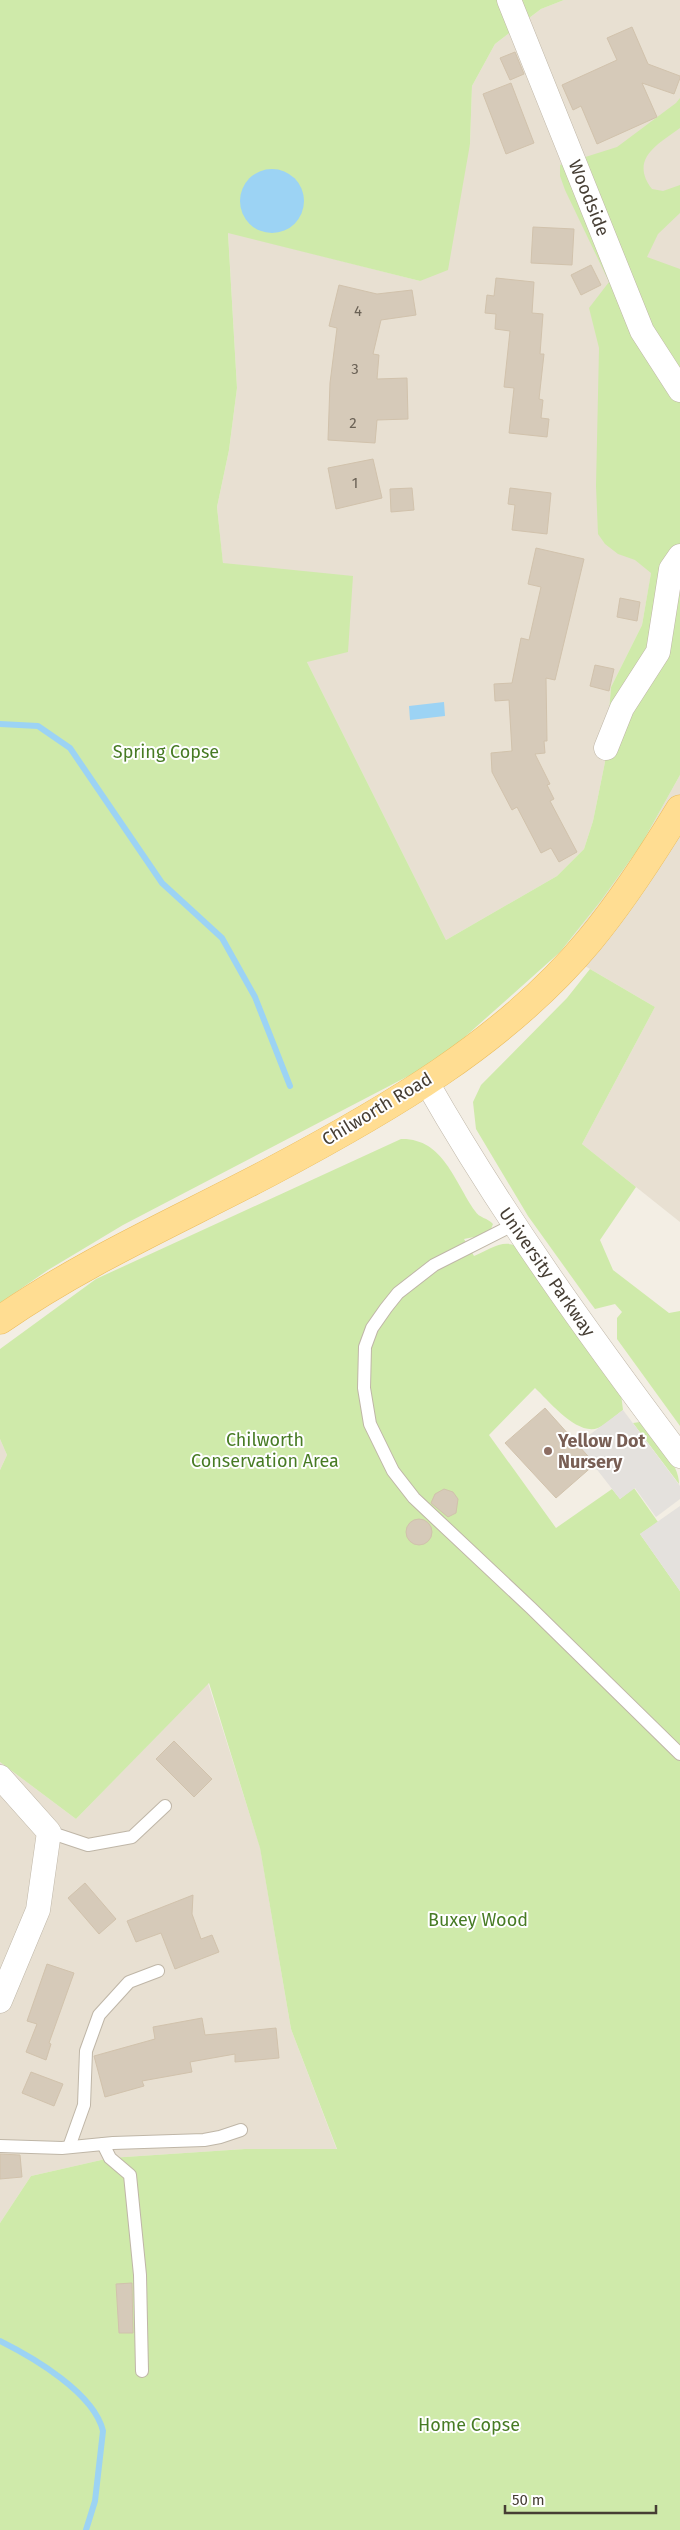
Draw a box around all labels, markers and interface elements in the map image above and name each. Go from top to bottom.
street label: Woodside [564,157,614,239]
house number: 4 [354,302,362,320]
house number: 3 [351,360,359,378]
house number: 2 [349,414,357,432]
house number: 1 [352,474,358,492]
park label: Spring Copse [113,741,219,763]
street label: Chilworth Road [318,1068,436,1150]
street label: University Parkway [494,1203,600,1341]
park label: Chilworth Conservation Area [191,1429,339,1472]
place label: Yellow Dot Nursery [557,1430,647,1473]
marker: Yellow Dot Nursery [542,1445,554,1457]
park label: Buxey Wood [428,1909,528,1931]
park label: Home Copse [418,2414,520,2436]
scale bar [505,2482,656,2514]
text: 50 m [512,2491,545,2509]

